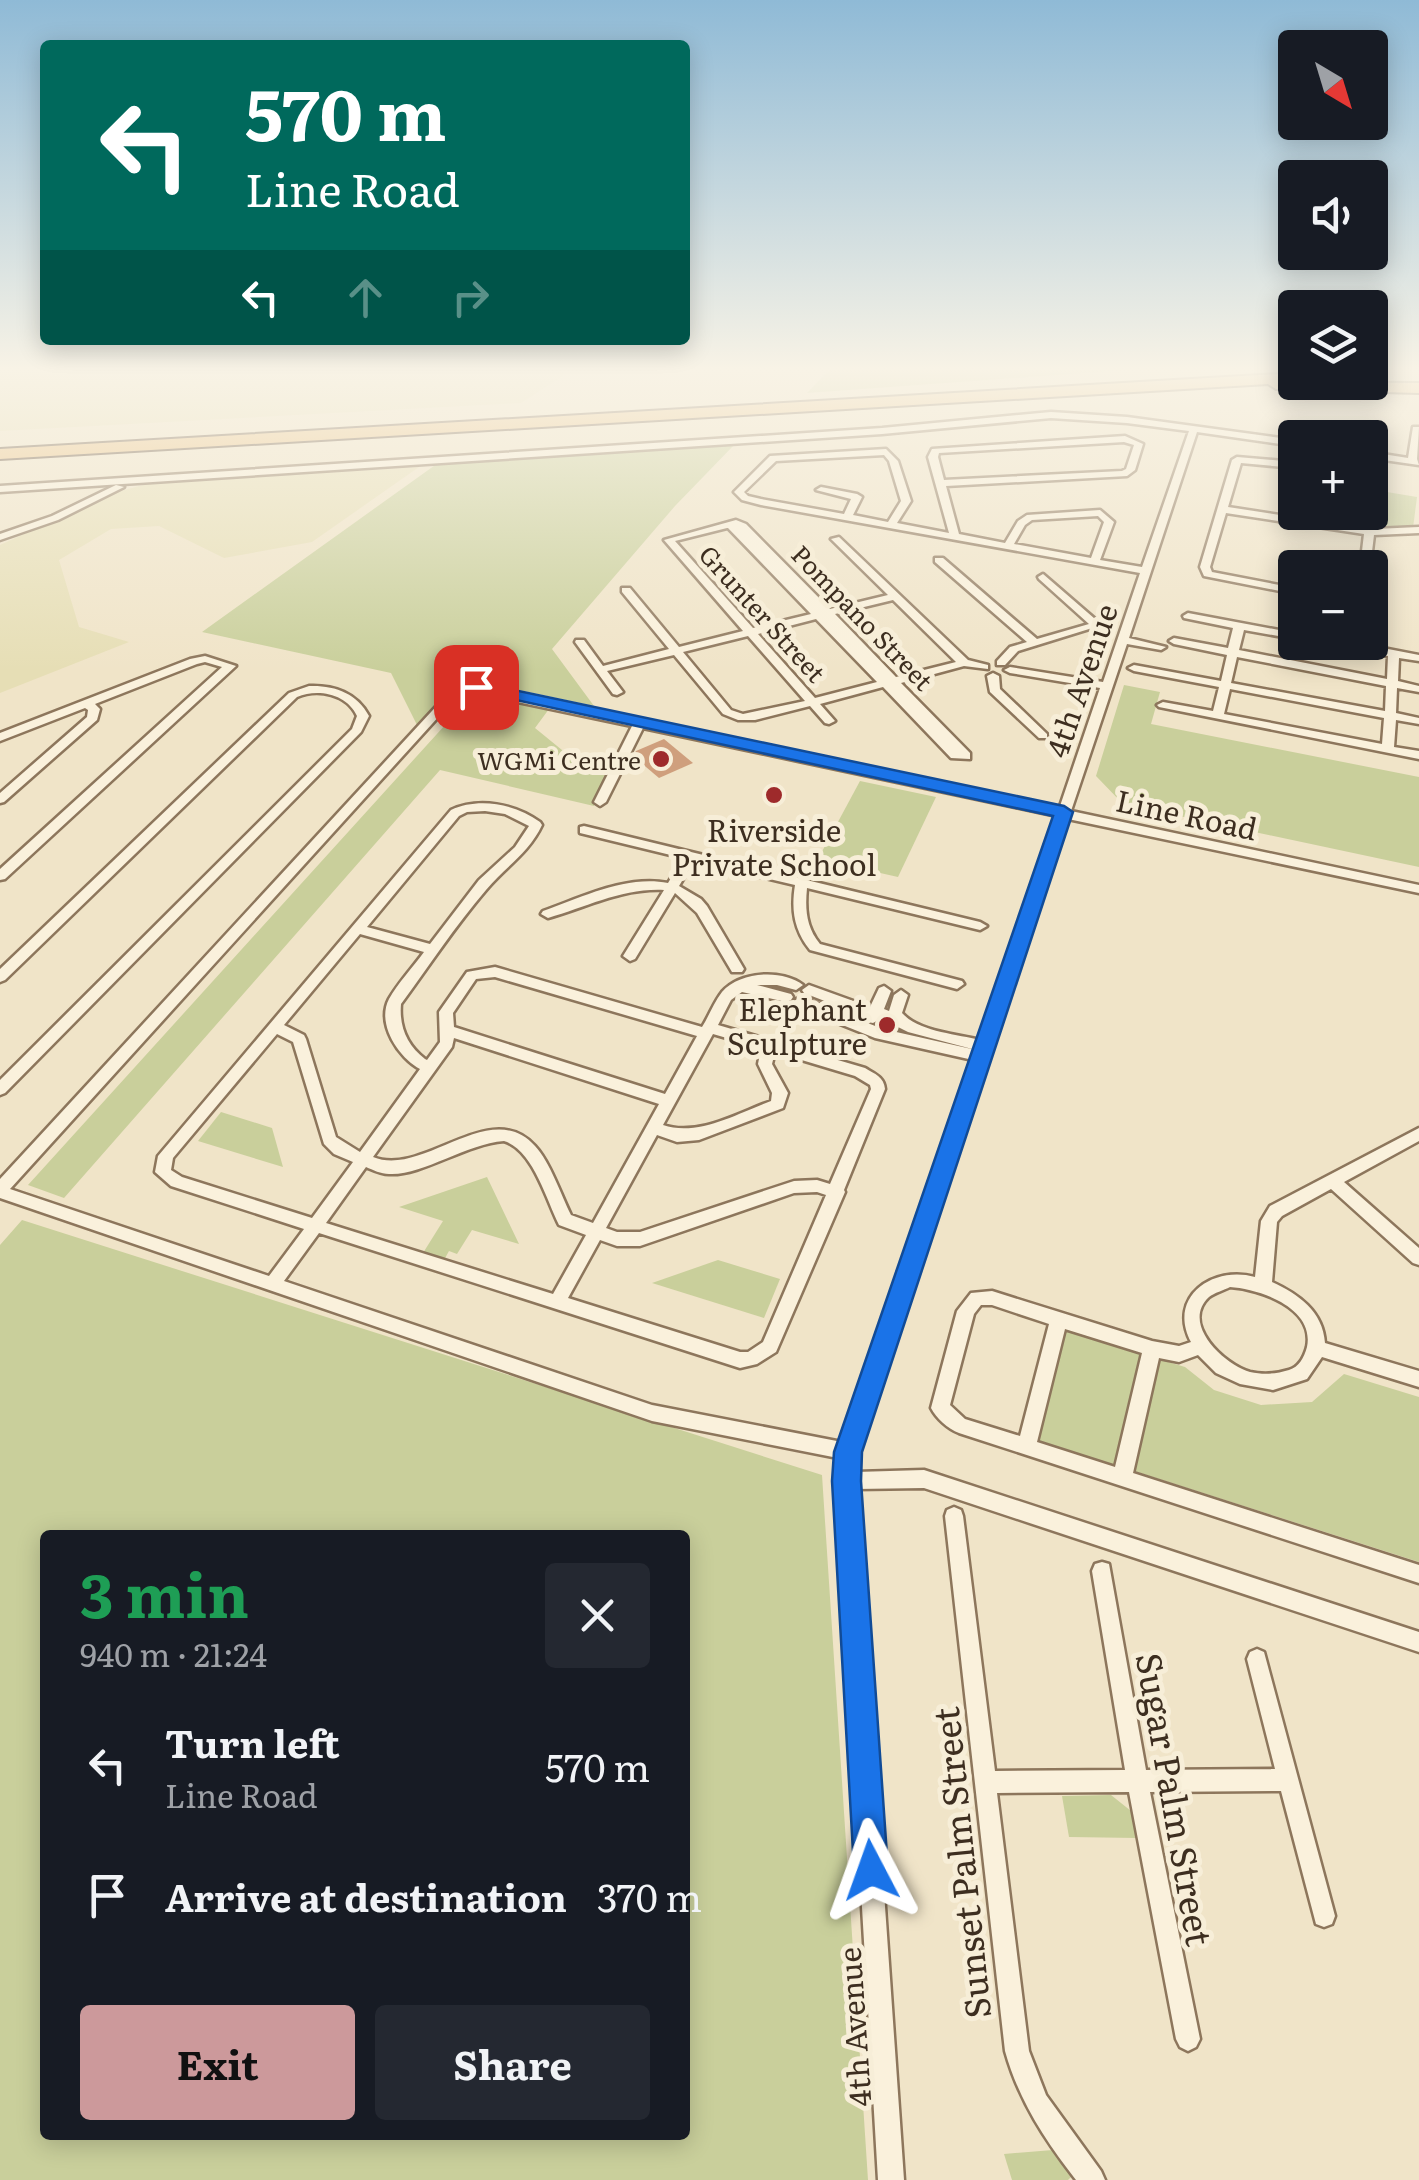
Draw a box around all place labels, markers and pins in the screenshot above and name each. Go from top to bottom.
pin [434,645,519,730]
place label: WGMi Centre [477,741,641,778]
marker: WGMi Centre [650,748,672,770]
marker: Riverside Private School [763,784,785,806]
place label: Riverside Private School [672,807,876,885]
place label: Elephant Sculpture [727,986,867,1064]
marker: Elephant Sculpture [876,1014,898,1036]

